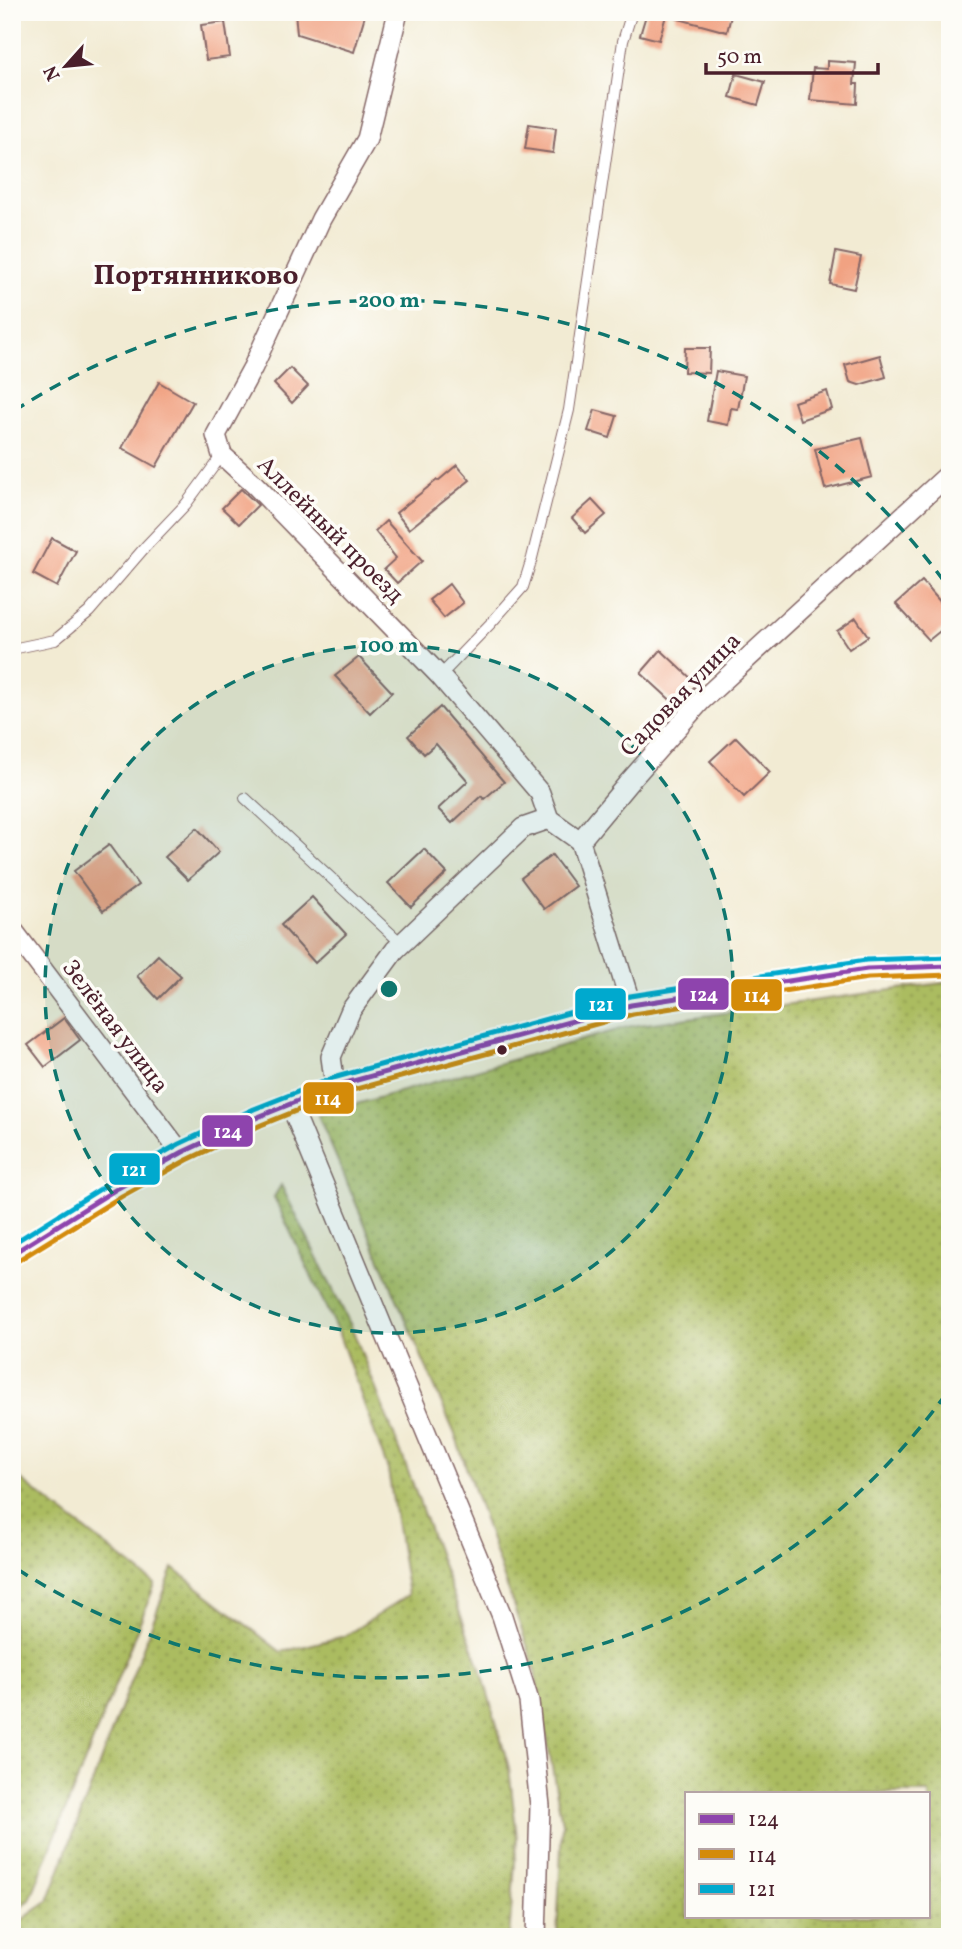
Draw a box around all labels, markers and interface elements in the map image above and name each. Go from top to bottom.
north arrow [32,32,102,102]
scale bar [706,32,878,76]
text: 50 m [717,43,762,72]
text: N [38,61,67,85]
district label: Портянниково [94,257,298,296]
text: 200 m [358,287,420,316]
street label: Аллейный проезд [248,449,411,612]
street label: Садовая улица [613,625,750,765]
text: 100 m [359,632,419,661]
street label: Зелёная улица [53,953,176,1101]
centre of rings [377,977,401,1001]
line badge: 124 [677,977,730,1011]
line badge: 114 [730,978,783,1012]
text: 124 [690,983,718,1009]
text: 114 [744,984,770,1010]
line badge: 121 [574,987,627,1021]
text: 121 [588,993,614,1019]
unlabelled marker [495,1043,509,1057]
line badge: 114 [302,1081,355,1115]
text: 114 [315,1087,341,1113]
line badge: 124 [201,1114,254,1148]
text: 124 [214,1120,242,1146]
line badge: 121 [108,1152,161,1186]
text: 121 [121,1158,147,1184]
legend [685,1792,930,1918]
text: 124 [748,1806,779,1835]
text: 114 [748,1842,777,1871]
text: 121 [748,1876,776,1905]

